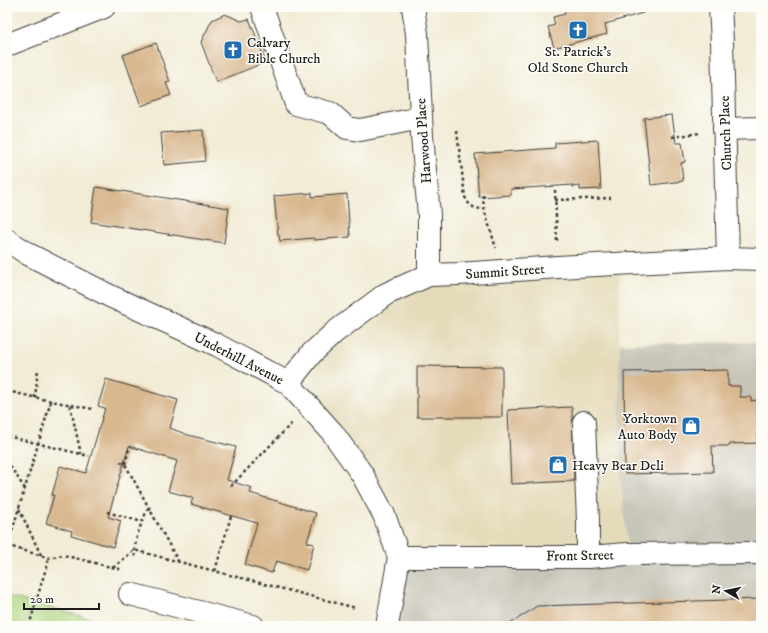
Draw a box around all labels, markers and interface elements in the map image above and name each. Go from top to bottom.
church icon: St. Patrick's Old Stone Church [567,19,589,41]
place label: Calvary Bible Church [247,34,321,68]
church icon: Calvary Bible Church [222,39,244,61]
place label: St. Patrick's Old Stone Church [528,43,629,77]
street label: Church Place [716,95,736,171]
street label: Harwood Place [412,97,436,184]
street label: Summit Street [465,260,546,284]
street label: Underhill Avenue [191,329,287,389]
place label: Yorktown Auto Body [618,410,678,444]
shop icon: Yorktown Auto Body [680,415,702,437]
shop icon: Heavy Bear Deli [547,454,569,476]
place label: Heavy Bear Deli [572,457,664,475]
street label: Front Street [546,546,615,566]
north arrow [706,571,746,611]
text: N [709,584,725,595]
scale bar [24,585,99,611]
text: 20 m [30,592,54,607]

